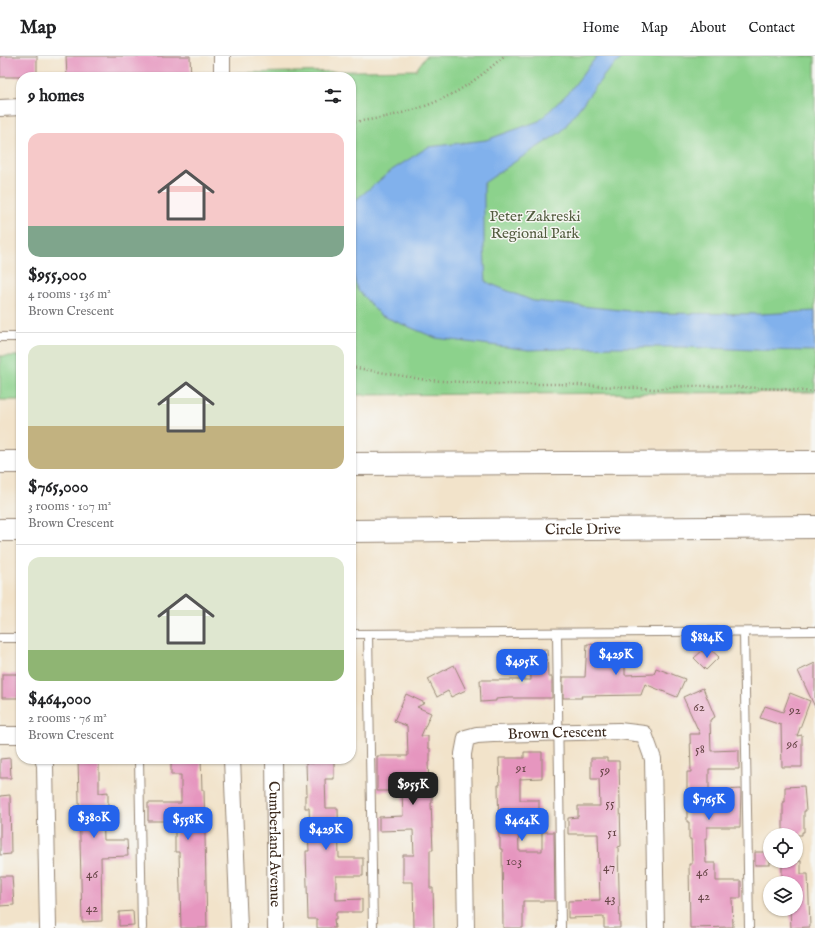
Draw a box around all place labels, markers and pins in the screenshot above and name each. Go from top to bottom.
pin: $884K [679,625,735,659]
pin: $429K [588,642,644,676]
pin: $495K [494,649,550,683]
pin: $955K [385,772,441,806]
pin: $765K [681,787,737,821]
pin: $380K [66,805,122,839]
pin: $558K [160,807,216,841]
pin: $464K [494,808,550,842]
pin: $429K [298,817,354,851]

